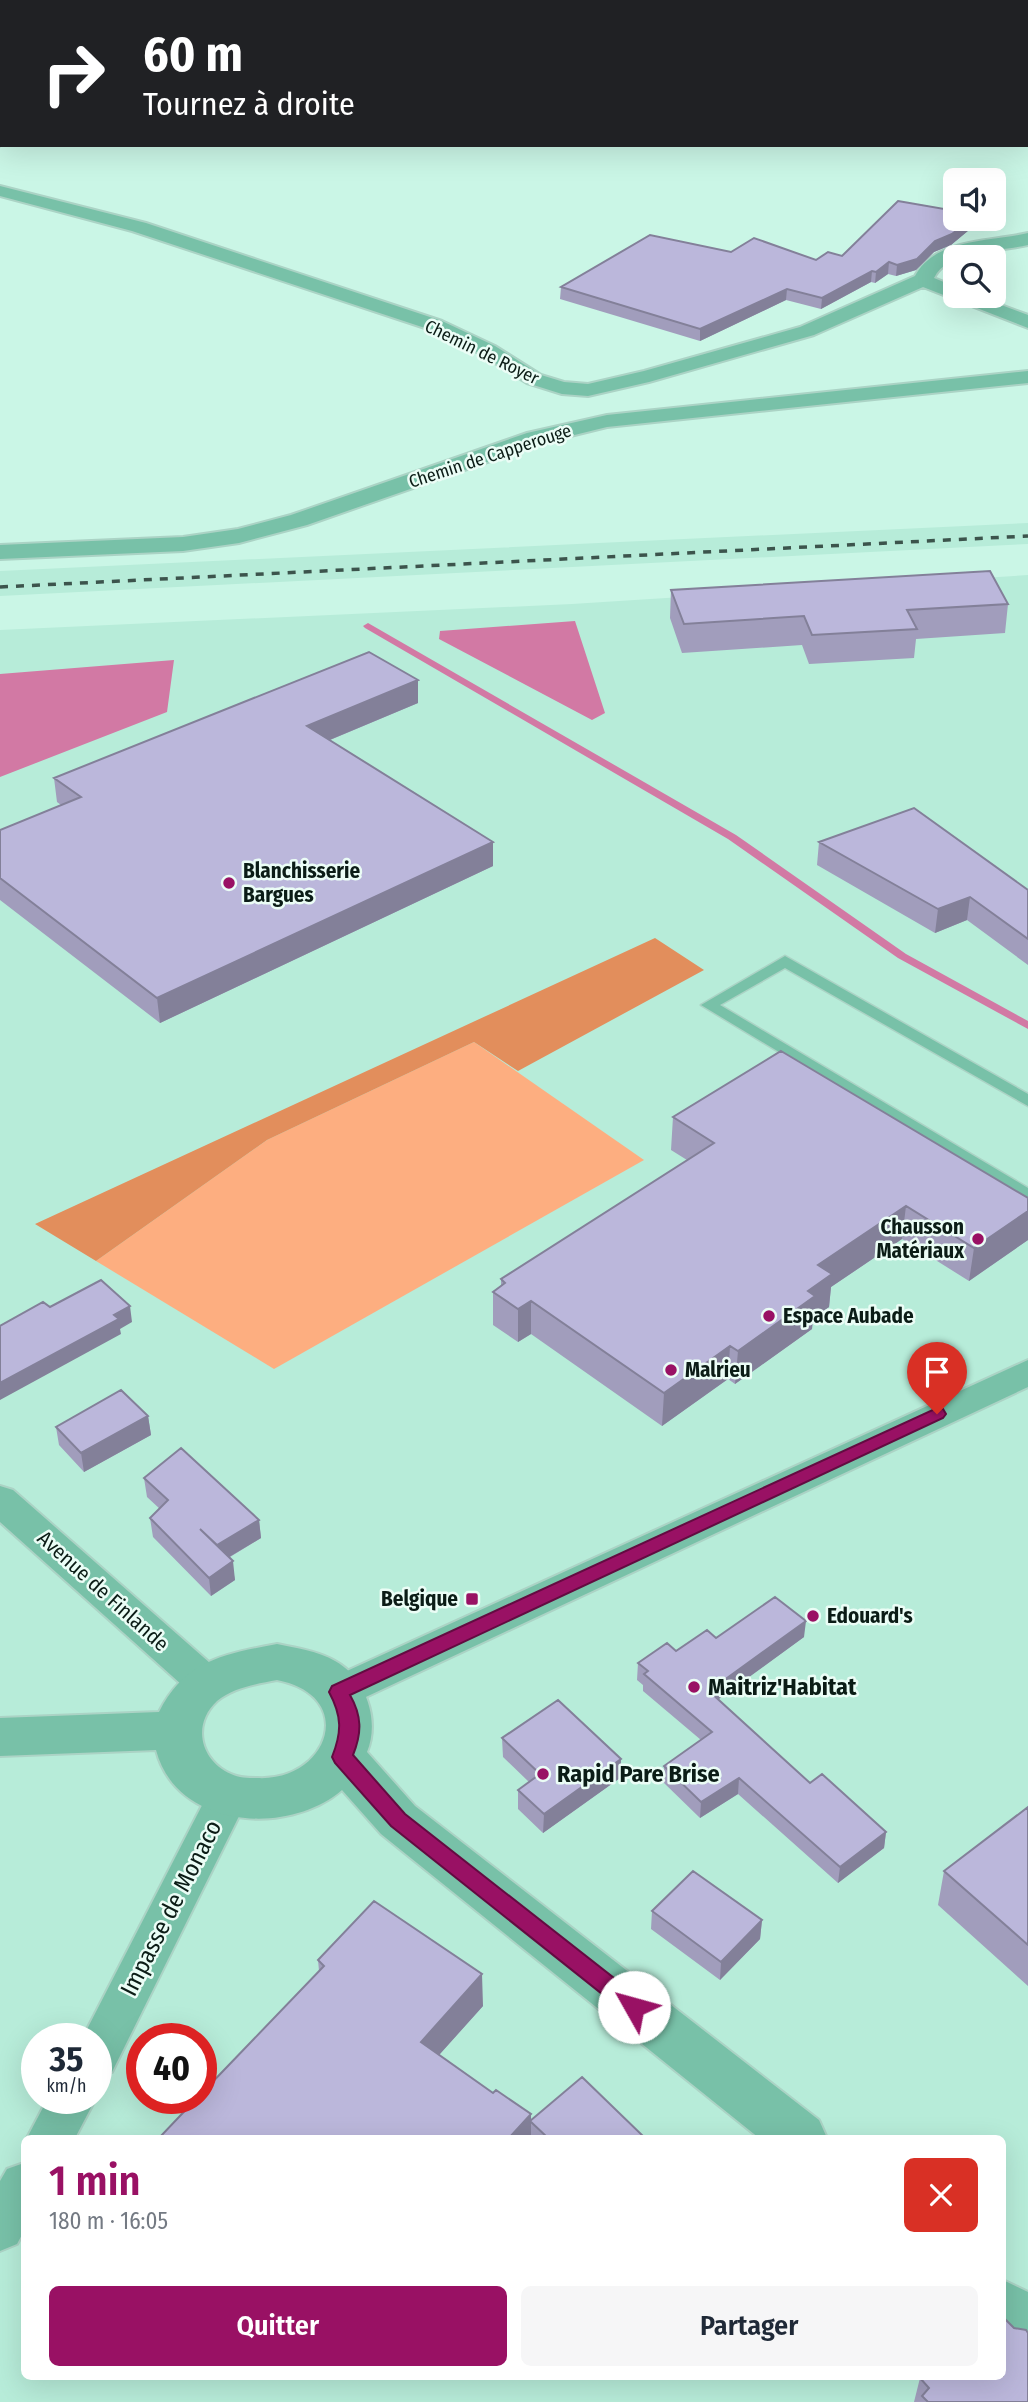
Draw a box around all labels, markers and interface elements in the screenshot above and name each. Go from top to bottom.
text: 60 m [143,25,243,84]
icon: right [28,28,119,119]
text: Tournez à droite [143,85,355,123]
map controls [943,168,1006,308]
button: sound [943,168,1006,231]
button: search [943,245,1006,308]
street label: Chemin de Royer [421,315,543,389]
street label: Chemin de Capperouge [406,419,574,493]
place label: Blanchisserie Bargues [243,858,360,908]
marker: Blanchisserie Bargues [221,875,237,891]
place label: Chausson Matériaux [876,1214,965,1264]
marker: Chausson Matériaux [970,1231,986,1247]
place label: Espace Aubade [783,1303,914,1329]
marker: Espace Aubade [761,1308,777,1324]
pin [907,1342,967,1414]
icon: arrive [918,1353,956,1391]
place label: Malrieu [685,1357,751,1383]
marker: Malrieu [663,1362,679,1378]
street label: Avenue de Finlande [32,1525,174,1657]
place label: Belgique [381,1586,458,1612]
marker: Belgique [464,1591,480,1607]
place label: Edouard's [827,1603,913,1629]
marker: Edouard's [805,1608,821,1624]
place label: Maitriz'Habitat [708,1673,857,1701]
marker: Maitriz'Habitat [686,1679,702,1695]
place label: Rapid Pare Brise [557,1760,720,1788]
marker: Rapid Pare Brise [535,1766,551,1782]
street label: Impasse de Monaco [115,1815,227,2001]
position arrow [597,1970,671,2044]
speed limit sign: 40 [126,2023,217,2114]
text: 35 [50,2038,83,2080]
text: km/h [46,2075,87,2097]
text: 1 min [49,2156,140,2206]
button: close [904,2158,978,2232]
text: 180 m · 16:05 [49,2207,168,2235]
button: Quitter [49,2286,507,2366]
button: Partager [521,2286,978,2366]

